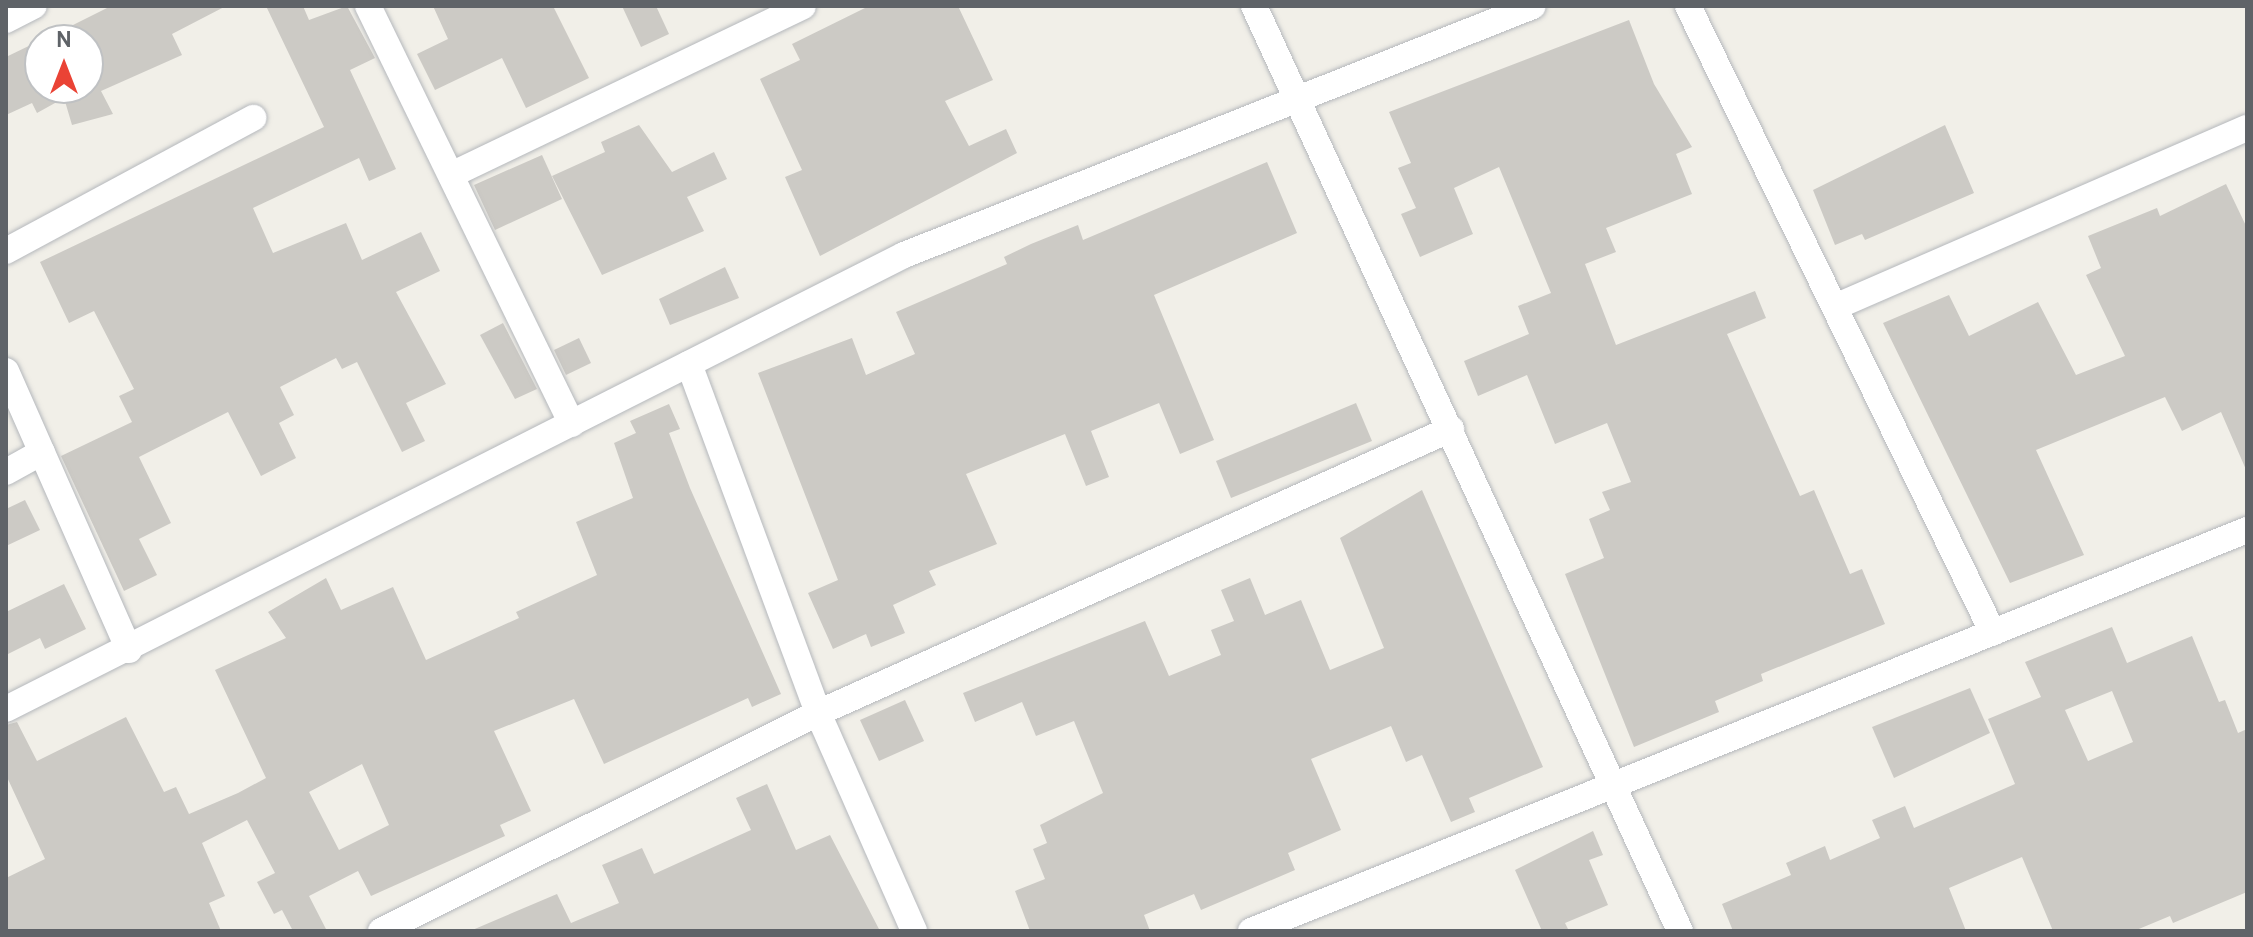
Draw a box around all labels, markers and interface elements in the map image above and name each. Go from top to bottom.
north arrow [24,24,104,104]
text: N [56,28,72,55]

